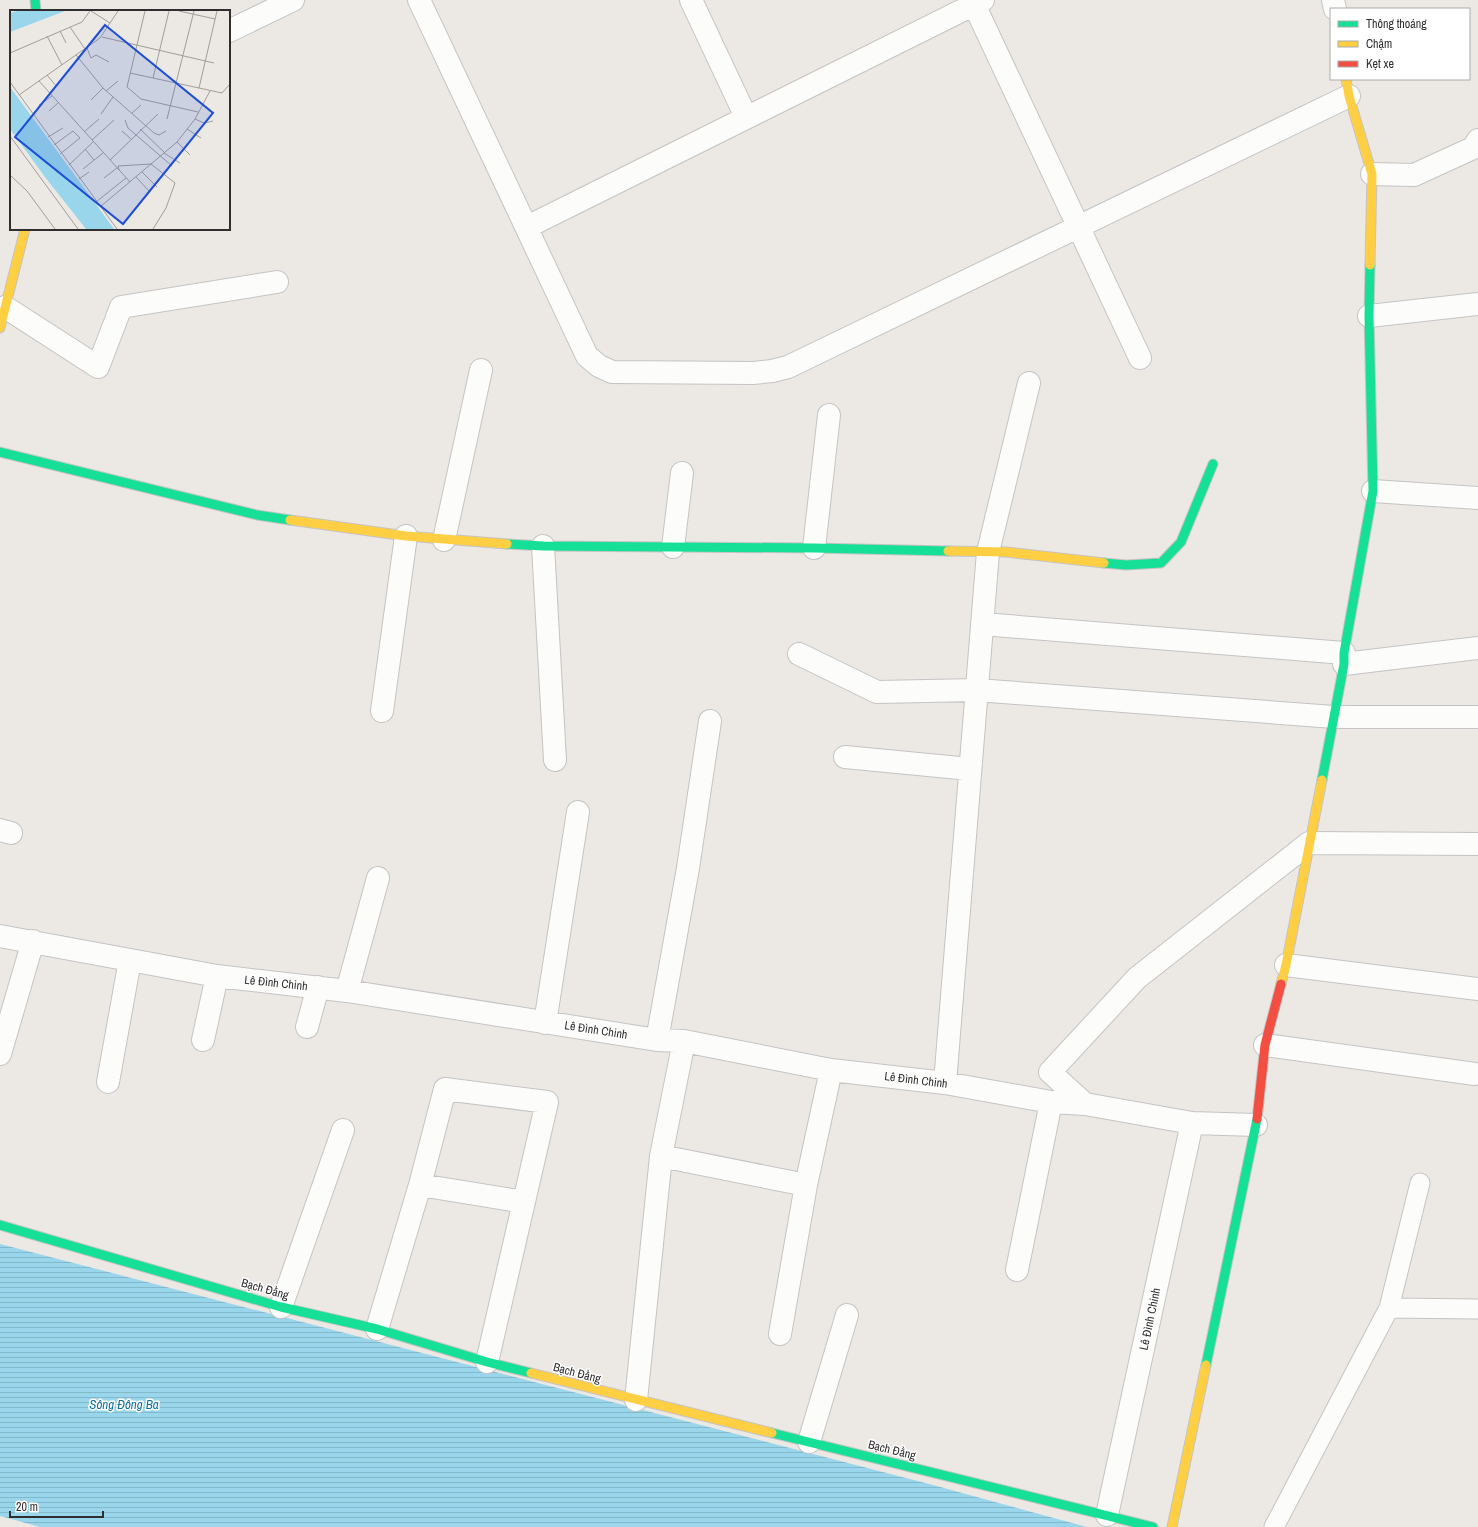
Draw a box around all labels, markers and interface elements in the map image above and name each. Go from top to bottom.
legend [1330,8,1470,80]
inset map [10,10,230,230]
text: Thông thoáng [1366,16,1427,32]
text: Chậm [1366,36,1392,52]
text: Kẹt xe [1366,56,1394,72]
street label: Lê Đình Chinh [244,972,308,994]
street label: Lê Đình Chinh [563,1017,629,1043]
street label: Lê Đình Chinh [884,1068,948,1092]
street label: Bạch Đằng [239,1275,291,1304]
street label: Lê Đình Chinh [1136,1286,1164,1352]
street label: Bạch Đằng [551,1359,603,1387]
water label: Sông Đông Ba [89,1396,159,1413]
street label: Bạch Đằng [866,1436,918,1464]
scale bar [10,1493,103,1519]
text: 20 m [16,1499,38,1515]

